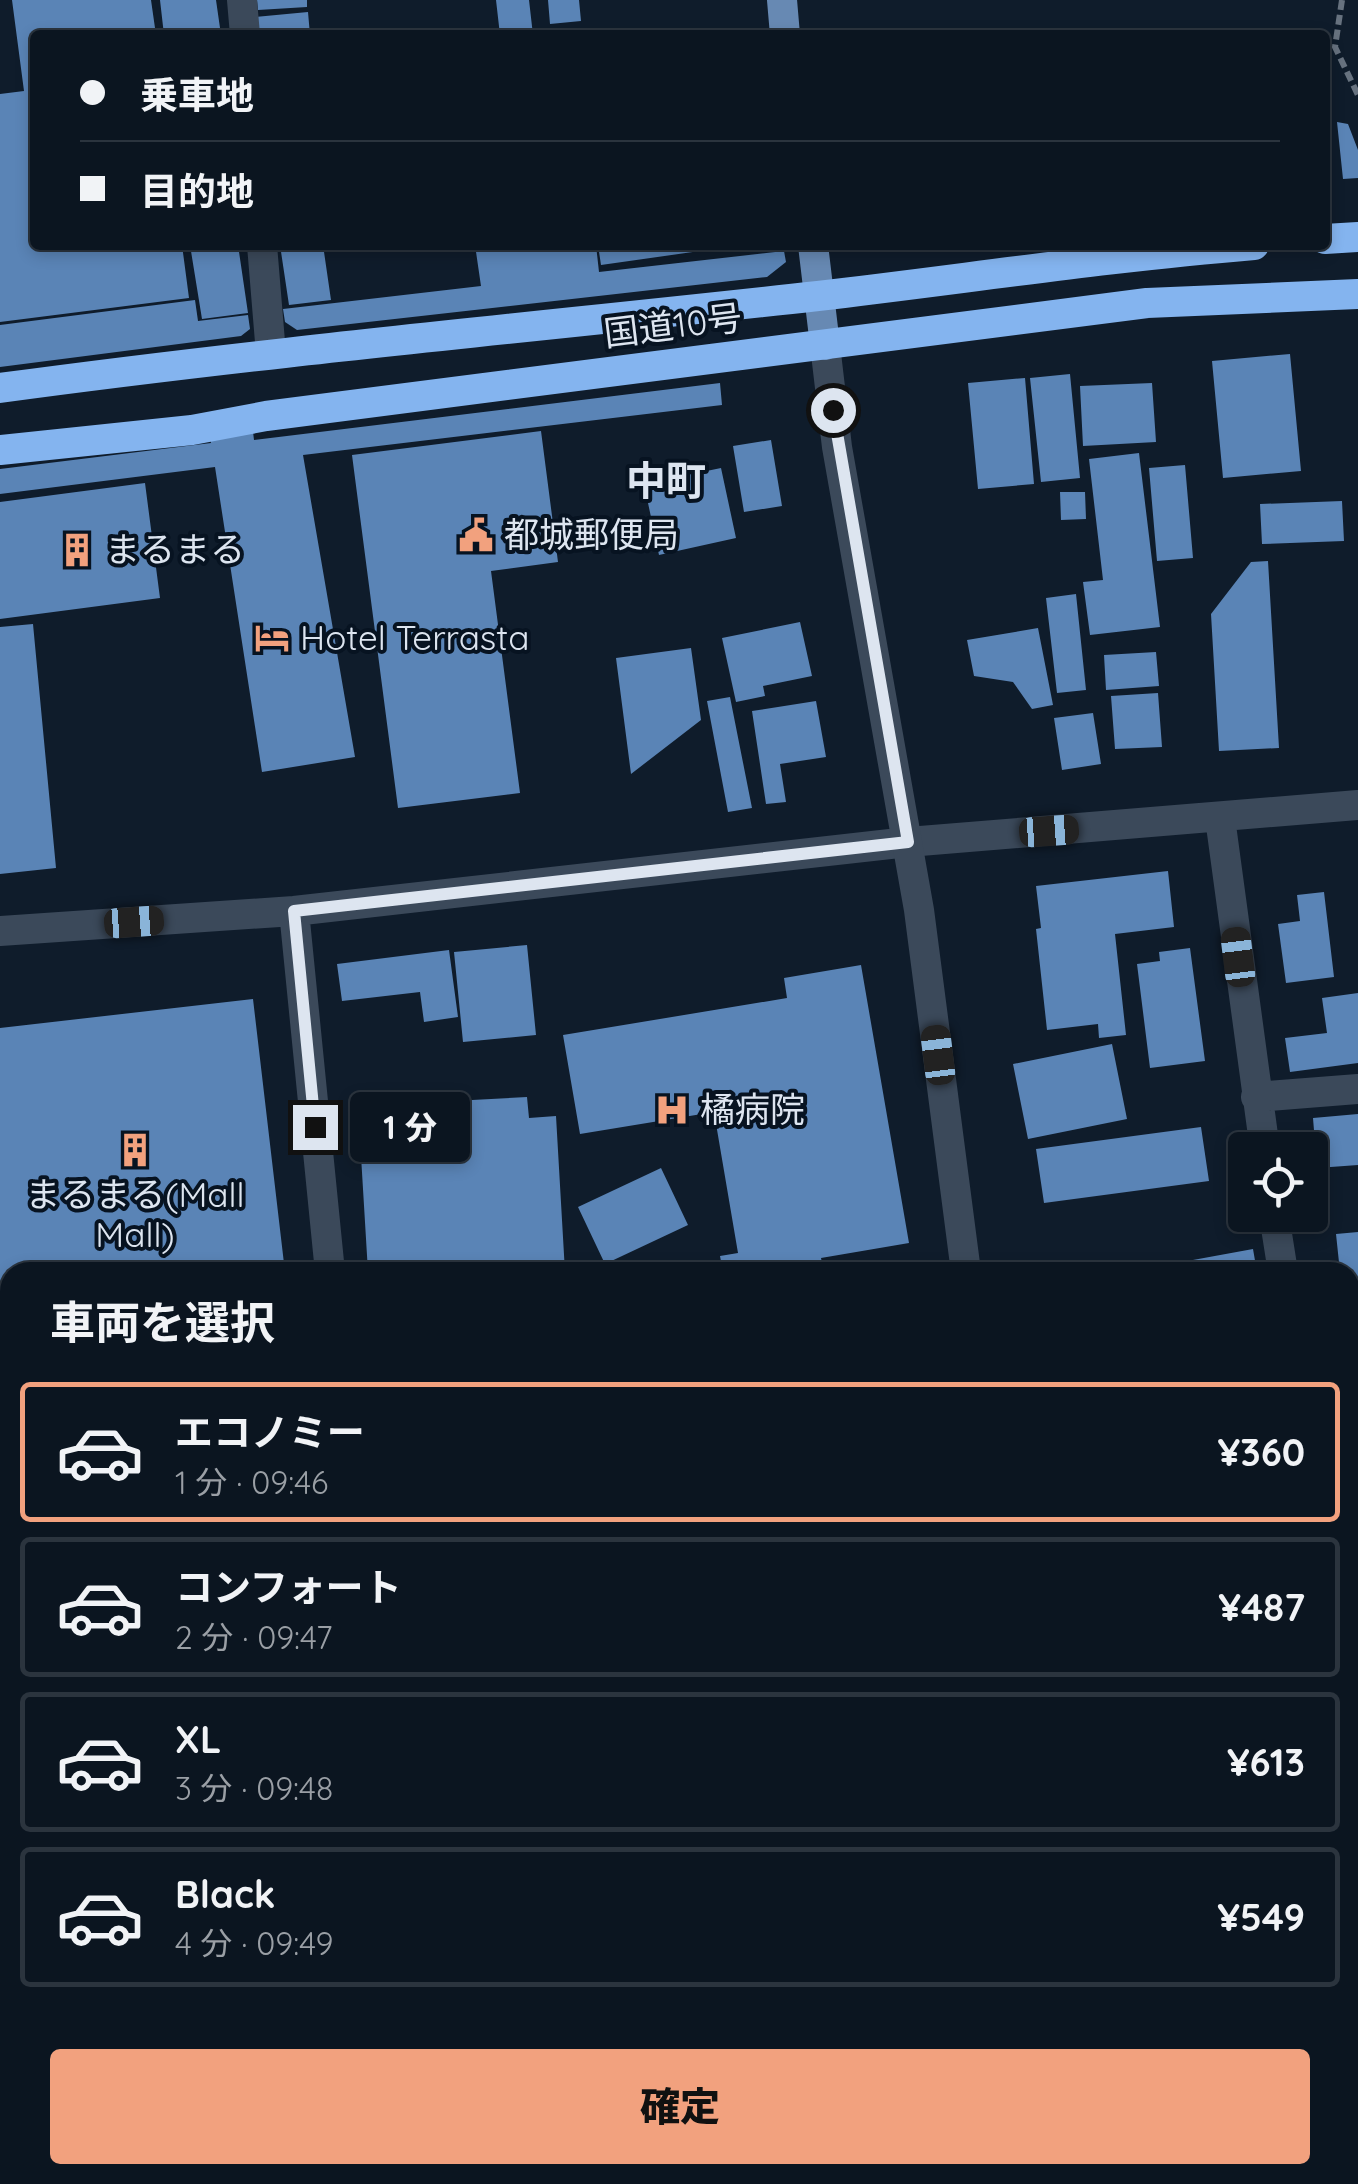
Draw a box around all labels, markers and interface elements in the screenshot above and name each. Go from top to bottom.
text: 乗車地 [140,71,254,119]
text: 目的地 [140,167,254,215]
street label: 国道10号 [601,295,744,355]
route start [811,388,856,433]
district label: 中町 [626,455,706,505]
place label: 都城郵便局 [504,512,679,556]
public building icon: 都城郵便局 [457,516,495,554]
place label: まるまる [105,527,245,571]
building icon: まるまる [58,531,96,569]
place label: Hotel Terrasta [300,615,529,659]
hotel icon: Hotel Terrasta [253,619,291,657]
car [1018,814,1080,848]
car [103,905,165,939]
car [1219,925,1257,989]
car [919,1023,957,1087]
place label: 橘病院 [700,1087,805,1131]
hospital icon: 橘病院 [653,1091,691,1129]
callout: 1 分 [350,1092,470,1162]
route end [293,1105,338,1150]
text: 1 分 [383,1107,437,1147]
building icon: まるまる(Mall Mall) [116,1131,154,1169]
map controls [1228,1132,1328,1232]
button: locate [1228,1132,1328,1232]
place label: まるまる(Mall Mall) [25,1172,245,1256]
text: 車両を選択 [50,1294,275,1350]
icon: car [55,1407,145,1497]
text: エコノミー [175,1408,365,1456]
text: ¥360 [1218,1428,1305,1476]
text: 1 分 · 09:46 [175,1462,328,1502]
icon: car [55,1562,145,1652]
text: コンフォート [175,1563,402,1611]
text: ¥487 [1218,1583,1305,1631]
text: 2 分 · 09:47 [175,1617,332,1657]
text: XL [175,1715,221,1763]
icon: car [55,1717,145,1807]
text: ¥613 [1227,1738,1305,1786]
text: 3 分 · 09:48 [175,1768,333,1808]
text: Black [175,1870,275,1918]
icon: car [55,1872,145,1962]
text: ¥549 [1217,1893,1305,1941]
text: 4 分 · 09:49 [175,1923,333,1963]
button: 確定 [50,2049,1310,2164]

